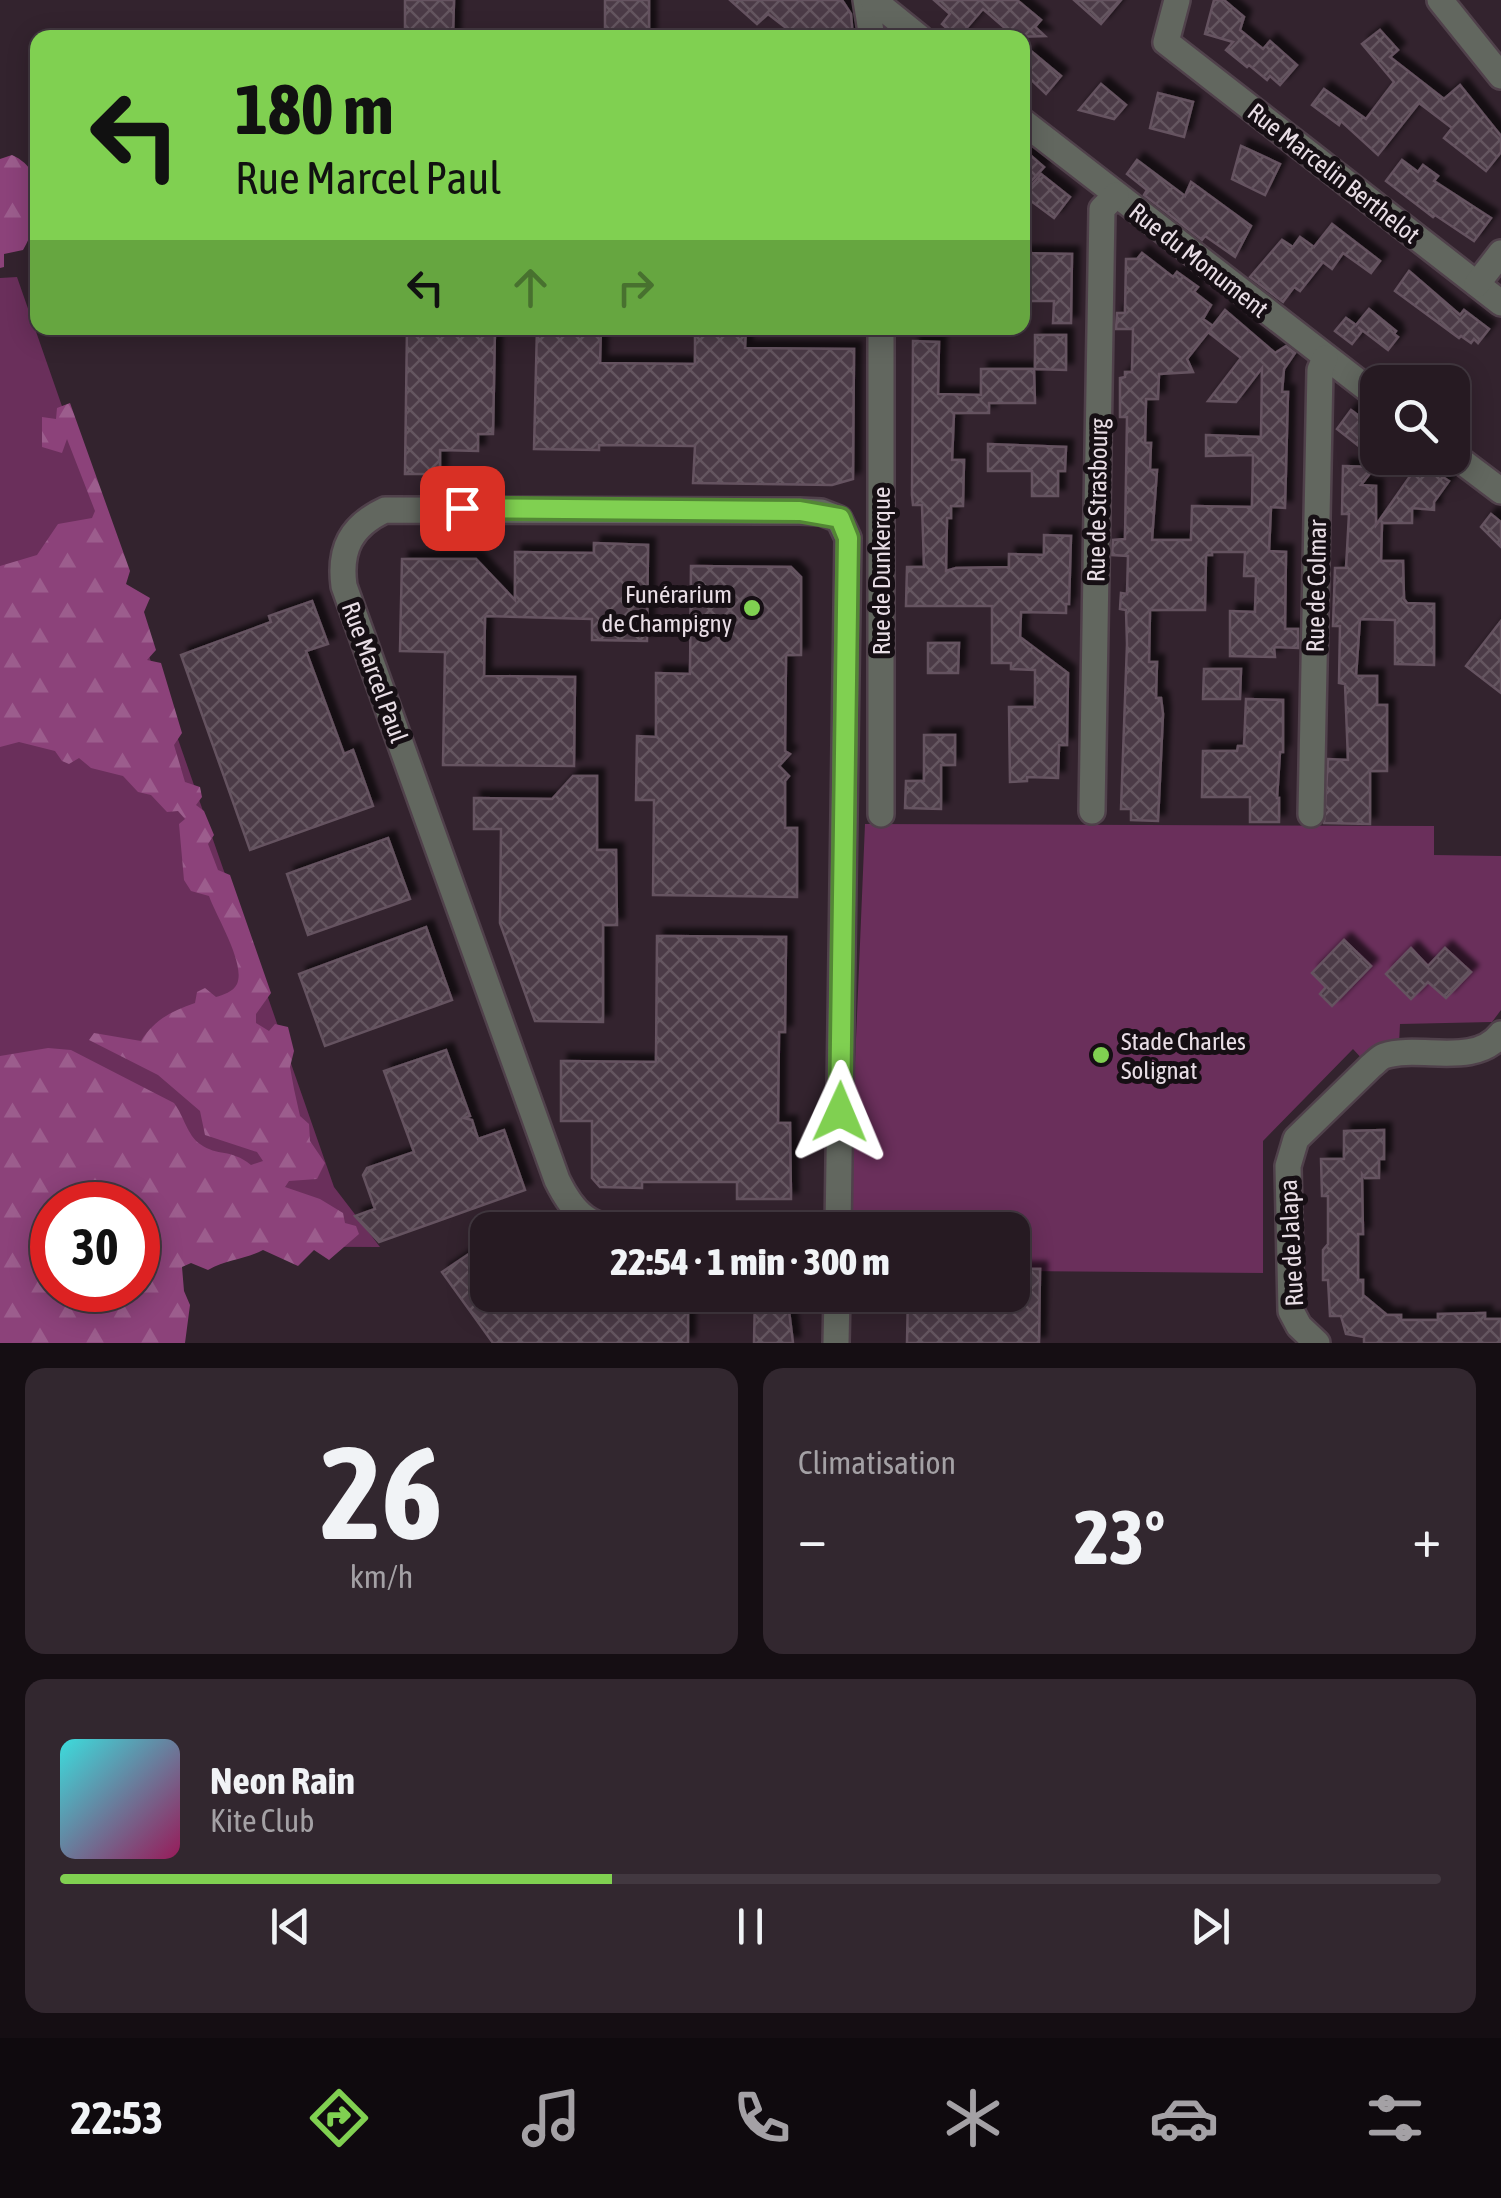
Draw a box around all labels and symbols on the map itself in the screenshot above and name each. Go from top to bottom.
street label: Rue Marcelin Berthelot [1243,97,1425,249]
street label: Rue du Monument [1124,197,1274,323]
street label: Rue de Strasbourg [1082,417,1112,582]
pin [420,466,505,551]
street label: Rue de Dunkerque [867,487,895,655]
street label: Rue de Colmar [1301,519,1331,653]
place label: Funérarium de Champigny [602,580,732,637]
marker: Funérarium de Champigny [741,597,763,619]
street label: Rue Marcel Paul [337,598,414,747]
place label: Stade Charles Solignat [1121,1027,1246,1084]
marker: Stade Charles Solignat [1090,1044,1112,1066]
position arrow [788,1060,892,1164]
street label: Rue de Jalapa [1274,1179,1308,1307]
speed limit sign: 30 [30,1182,160,1312]

